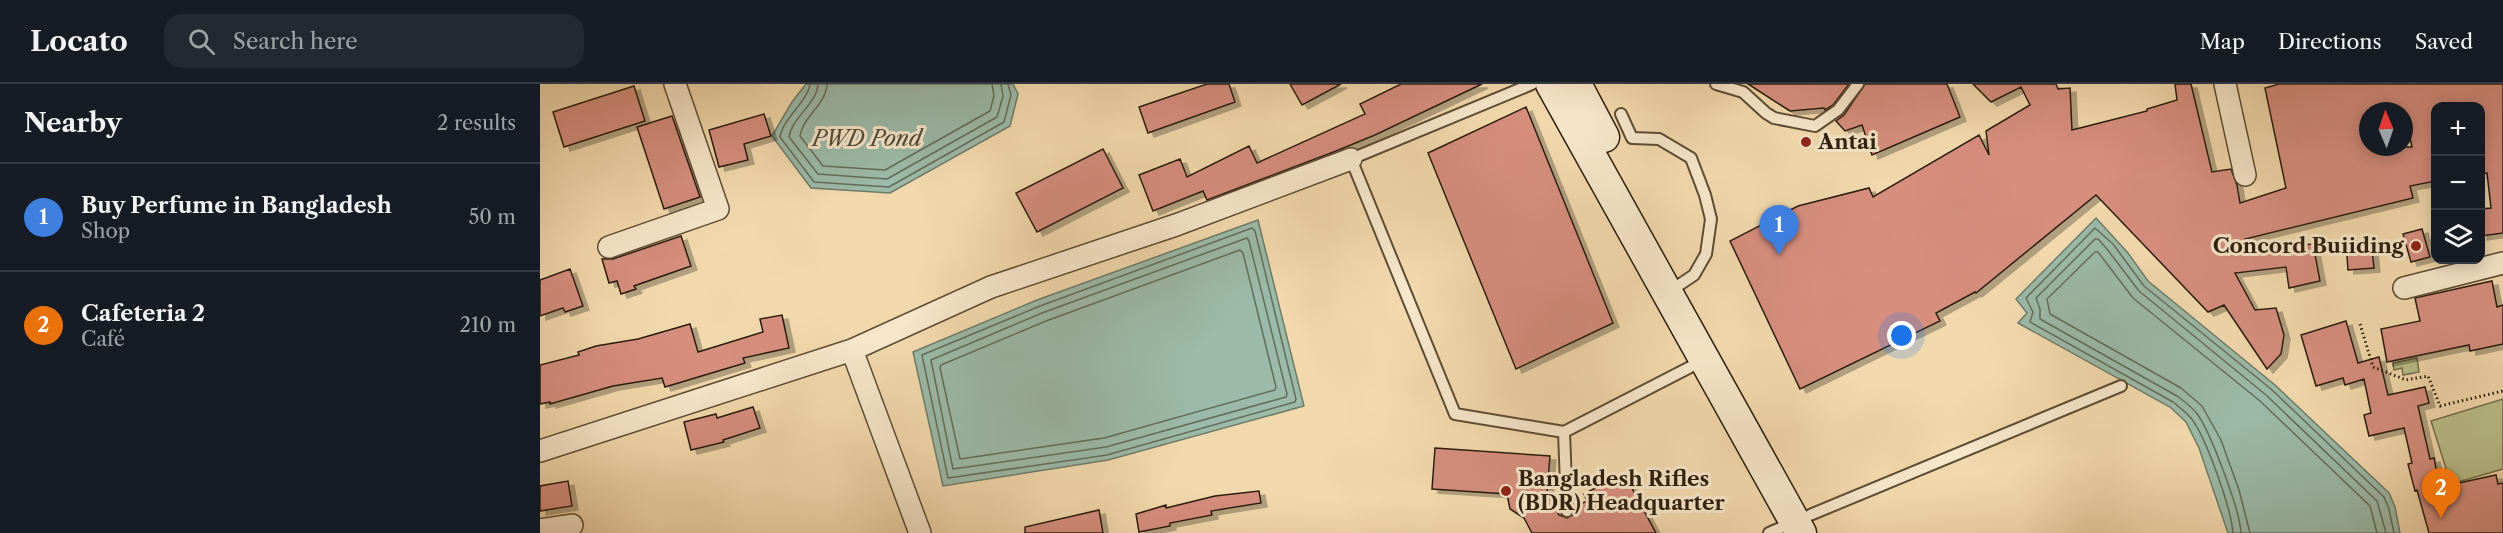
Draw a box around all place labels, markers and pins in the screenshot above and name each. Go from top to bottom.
place label: Antai [1817,129,1877,154]
marker: Antai [1799,135,1813,149]
pin: 1 [1760,206,1798,255]
place label: Concord Buiiding [2213,233,2405,258]
marker: Concord Buiiding [2409,239,2423,253]
place label: Bangladesh Rifles (BDR) Headquarter [1518,466,1726,515]
pin: 2 [2422,468,2460,518]
marker: Bangladesh Rifles (BDR) Headquarter [1499,484,1513,498]

